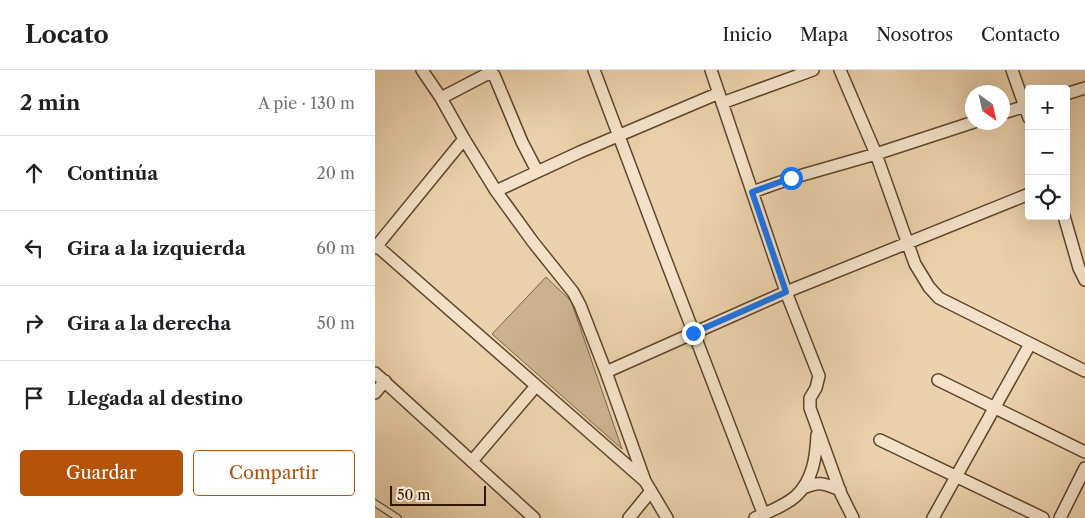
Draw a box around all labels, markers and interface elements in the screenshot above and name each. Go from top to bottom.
text: Locato [25,20,109,49]
text: Inicio [723,24,772,46]
text: Mapa [800,24,848,46]
text: Nosotros [876,24,953,46]
text: Contacto [981,24,1060,46]
north arrow [965,85,1010,130]
map controls [1025,85,1070,220]
button: + [1025,85,1070,130]
text: 2 min [20,90,80,115]
text: A pie · 130 m [258,93,355,113]
button: − [1025,130,1070,175]
icon: ahead [20,159,48,187]
text: Continúa [67,162,158,185]
text: 20 m [316,163,355,183]
route start [780,167,803,190]
button: locate [1025,175,1070,220]
icon: left [20,234,48,262]
text: Gira a la izquierda [67,237,246,260]
text: 60 m [316,238,355,258]
icon: right [20,309,48,337]
text: Gira a la derecha [67,312,231,335]
text: 50 m [317,313,355,333]
route end [682,322,705,345]
icon: arrive [20,384,48,412]
text: Llegada al destino [67,387,243,410]
button: Guardar [20,450,183,496]
button: Compartir [193,450,355,496]
scale bar [390,483,486,506]
text: 50 m [397,486,430,504]

